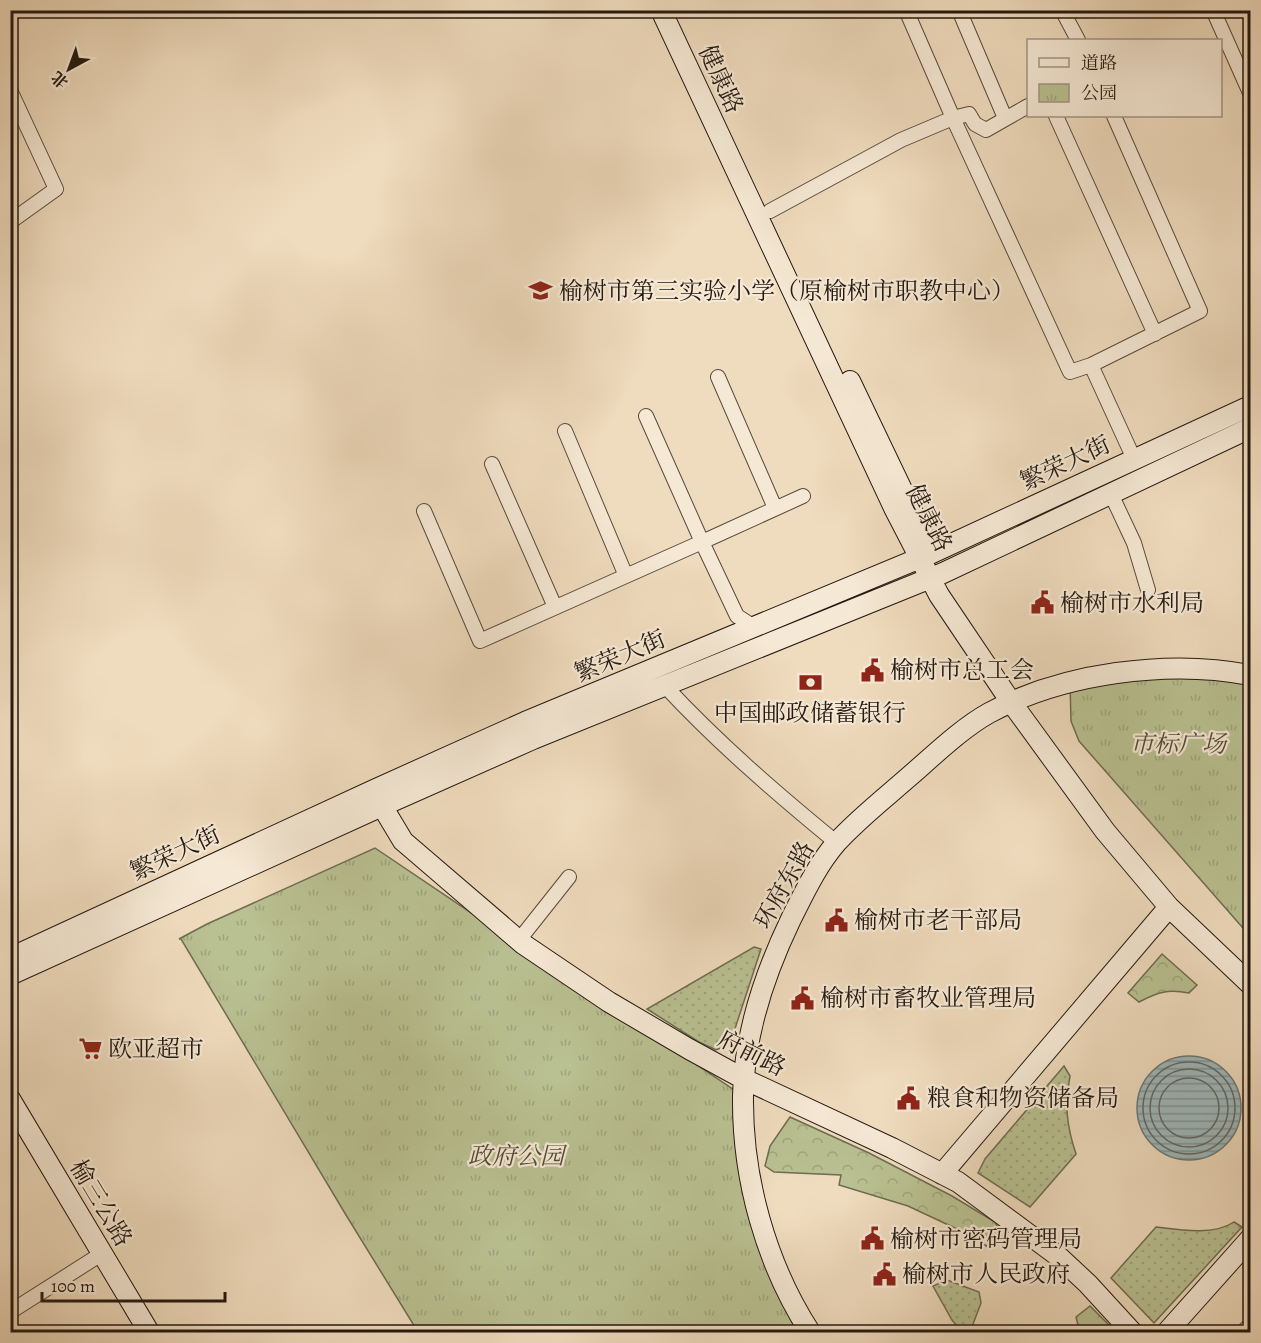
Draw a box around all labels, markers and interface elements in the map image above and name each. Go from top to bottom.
north arrow [39,39,99,99]
legend [1027,39,1222,117]
street label: 健康路 [691,40,751,118]
text: 道路 [1081,51,1117,75]
text: 北 [47,66,73,93]
text: 公园 [1081,81,1117,105]
place label: 榆树市第三实验小学（原榆树市职教中心） [559,275,1015,307]
school or university icon: 榆树市第三实验小学（原榆树市职教中心） [528,278,554,304]
street label: 繁荣大街 [1015,428,1115,498]
street label: 健康路 [898,479,960,557]
place label: 榆树市水利局 [1060,587,1204,619]
public building icon: 榆树市水利局 [1029,590,1055,616]
street label: 繁荣大街 [570,623,670,689]
place label: 榆树市总工会 [890,654,1034,686]
public building icon: 榆树市总工会 [859,657,885,683]
bank icon: 中国邮政储蓄银行 [797,670,823,696]
place label: 中国邮政储蓄银行 [714,697,906,729]
park label: 市标广场 [1130,728,1228,760]
street label: 繁荣大街 [125,818,225,888]
street label: 环府东路 [747,835,821,935]
place label: 榆树市老干部局 [854,904,1022,936]
public building icon: 榆树市老干部局 [823,907,849,933]
place label: 榆树市畜牧业管理局 [820,982,1036,1014]
public building icon: 榆树市畜牧业管理局 [789,985,815,1011]
street label: 府前路 [713,1022,791,1084]
place label: 欧亚超市 [108,1033,204,1065]
supermarket icon: 欧亚超市 [77,1036,103,1062]
place label: 粮食和物资储备局 [927,1082,1119,1114]
public building icon: 粮食和物资储备局 [896,1085,922,1111]
park label: 政府公园 [468,1140,568,1172]
street label: 榆三公路 [63,1154,139,1252]
place label: 榆树市密码管理局 [890,1223,1082,1255]
public building icon: 榆树市密码管理局 [859,1226,885,1252]
place label: 榆树市人民政府 [902,1258,1070,1290]
public building icon: 榆树市人民政府 [871,1261,897,1287]
scale bar [42,1265,225,1303]
text: 100 m [51,1274,95,1298]

